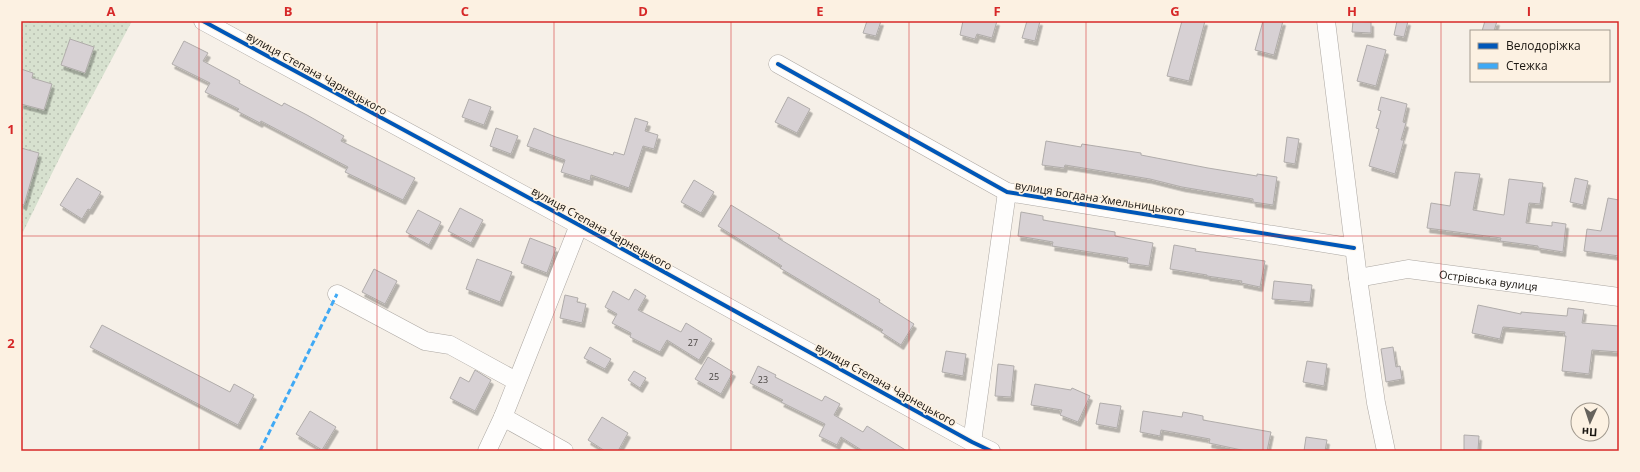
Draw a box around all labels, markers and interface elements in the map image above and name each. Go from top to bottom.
text: A [107,2,116,20]
text: B [284,2,293,20]
text: C [461,2,469,20]
text: D [638,2,648,20]
text: E [816,2,824,20]
text: F [993,2,1001,20]
text: G [1170,2,1180,20]
text: H [1347,2,1357,20]
text: I [1527,2,1531,20]
street label: вулиця Степана Чарнецького [244,28,390,118]
legend [1470,30,1610,82]
text: Велодоріжка [1506,37,1581,54]
text: Стежка [1506,57,1548,74]
text: 1 [7,120,15,138]
street label: вулиця Богдана Хмельницького [1014,177,1186,219]
street label: вулиця Степана Чарнецького [529,183,675,273]
street label: Острівська вулиця [1438,266,1539,294]
text: 2 [7,334,15,352]
house number: 27 [688,336,698,349]
street label: вулиця Степана Чарнецького [813,339,959,429]
house number: 25 [709,370,719,383]
house number: 23 [758,373,768,386]
north arrow [1570,402,1610,442]
text: Пн [1581,425,1598,440]

